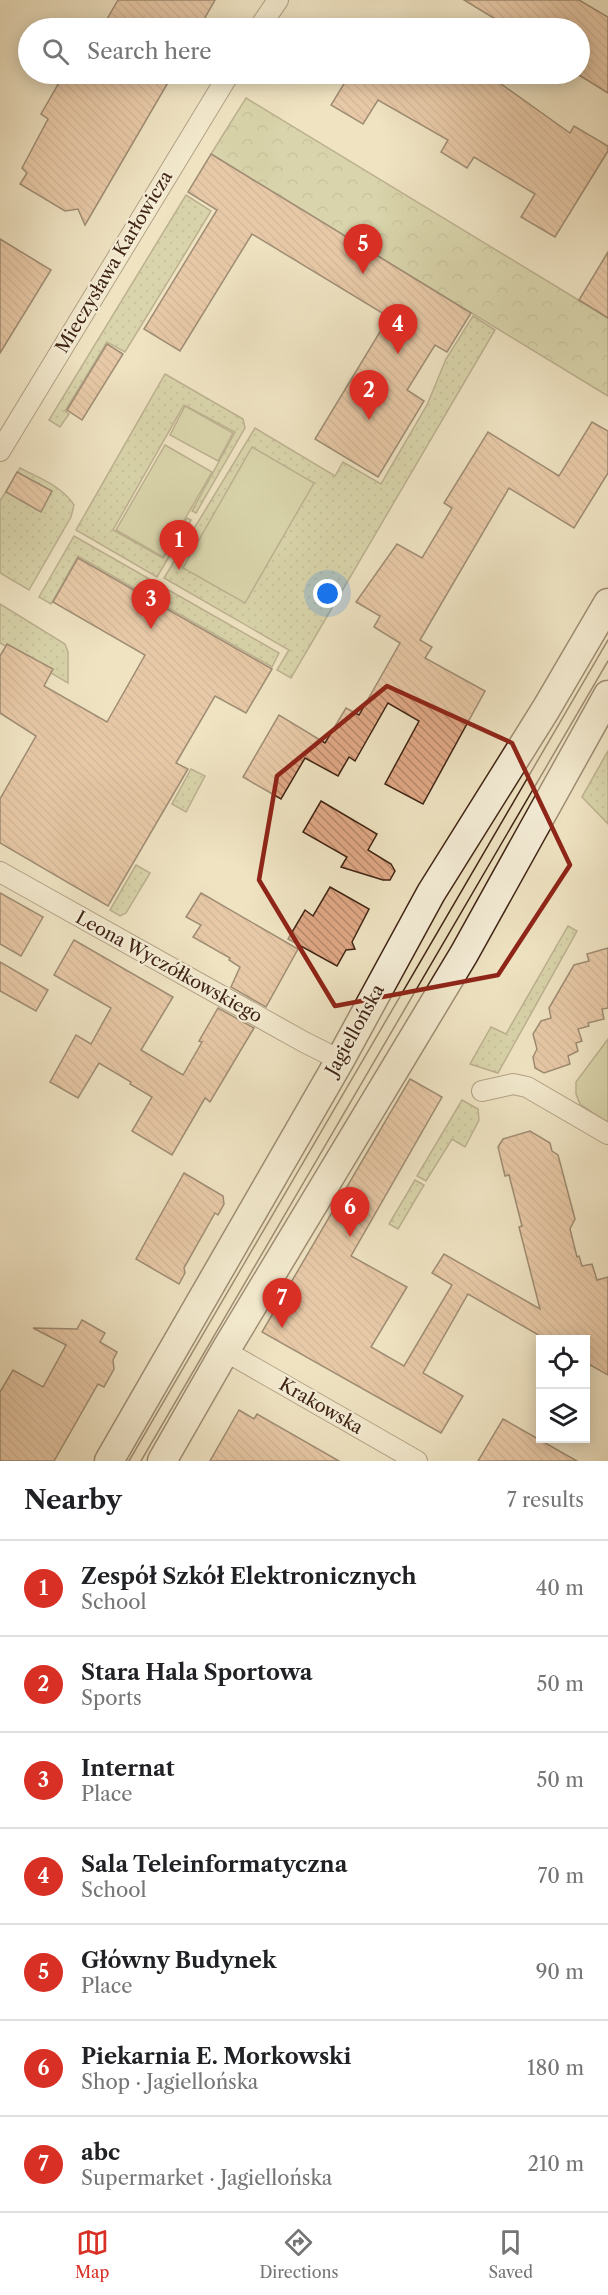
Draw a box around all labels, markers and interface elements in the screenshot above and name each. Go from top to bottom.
search box [18,18,590,84]
icon: search [39,35,72,68]
text: Search here [87,38,212,65]
street label: Mieczysława Karłowicza [51,167,177,357]
pin: 5 [344,224,382,274]
pin: 4 [378,304,418,354]
pin: 2 [350,370,388,420]
pin: 1 [160,520,198,570]
your location [313,579,342,608]
pin: 3 [132,580,170,629]
street label: Leona Wyczółkowskiego [72,906,266,1028]
street label: Jagiellońska [319,980,389,1082]
pin: 6 [330,1188,370,1237]
pin: 7 [262,1278,302,1328]
map controls [536,1335,590,1443]
button: locate [536,1335,590,1389]
street label: Krakowska [275,1373,367,1439]
button: layers [536,1389,590,1443]
text: Nearby [24,1484,122,1516]
text: 7 results [507,1488,584,1512]
text: Zespół Szkół Elektronicznych [81,1563,417,1590]
text: 1 [39,1576,48,1600]
text: 40 m [536,1576,584,1600]
text: School [81,1590,146,1614]
text: Stara Hala Sportowa [81,1659,313,1686]
text: 2 [38,1672,49,1696]
text: 50 m [537,1672,584,1696]
text: Sports [81,1686,142,1710]
text: Internat [81,1755,175,1782]
text: 3 [38,1768,49,1792]
text: 50 m [537,1768,584,1792]
text: Place [81,1782,132,1806]
text: Sala Teleinformatyczna [81,1851,347,1878]
text: 4 [38,1864,49,1888]
text: 70 m [538,1864,584,1888]
text: School [81,1878,146,1902]
text: Główny Budynek [81,1947,276,1974]
text: 5 [38,1960,49,1984]
text: 90 m [536,1960,584,1984]
text: Place [81,1974,132,1998]
text: Piekarnia E. Morkowski [81,2043,351,2070]
text: 6 [38,2056,49,2080]
text: 180 m [527,2056,584,2080]
text: Shop · Jagiellońska [81,2070,258,2094]
text: abc [81,2139,120,2166]
text: 7 [38,2152,49,2176]
text: 210 m [527,2152,584,2176]
text: Supermarket · Jagiellońska [81,2166,332,2190]
tab: Map [75,2226,109,2282]
tab: Directions [259,2226,338,2282]
tab: Saved [489,2226,533,2282]

